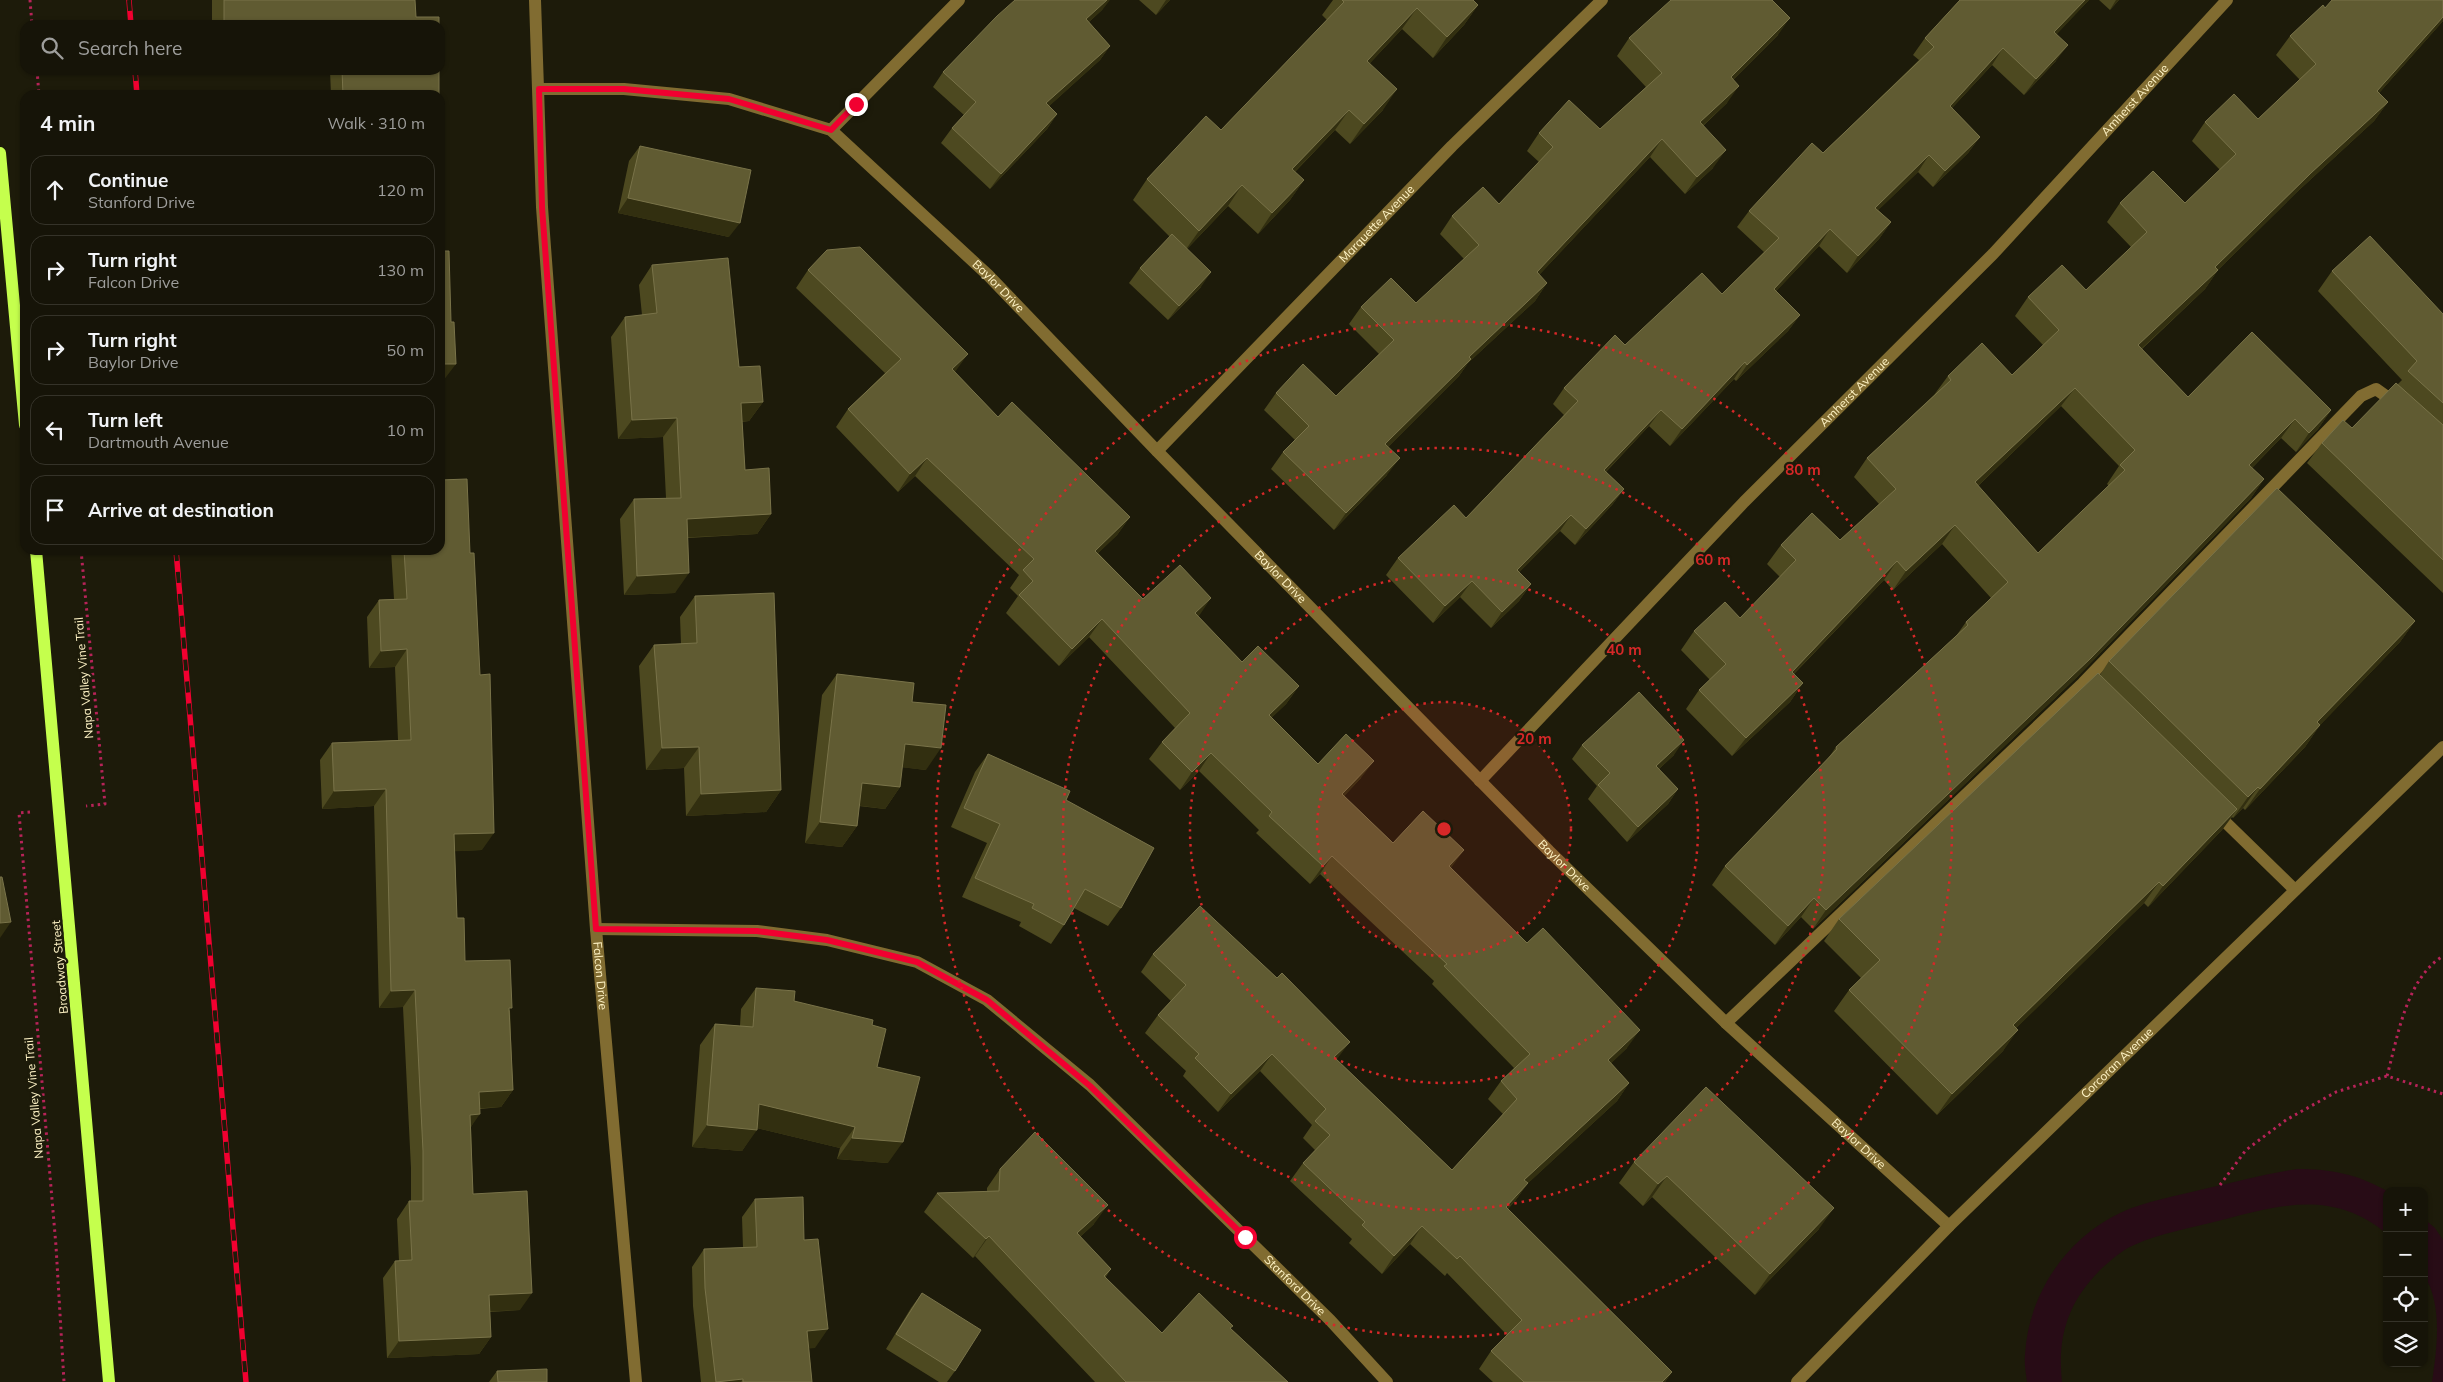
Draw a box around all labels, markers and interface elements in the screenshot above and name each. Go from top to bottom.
search box [20,20,445,75]
icon: search [38,34,66,62]
text: Search here [78,36,182,60]
street label: Amherst Avenue [2098,61,2171,139]
route end [845,93,868,116]
text: 4 min [40,110,95,136]
text: Walk · 310 m [327,113,425,133]
text: Continue [88,168,168,192]
icon: ahead [41,176,69,204]
text: 120 m [377,180,424,200]
street label: Marquette Avenue [1335,182,1417,265]
text: Stanford Drive [88,192,195,212]
text: Turn right [88,248,177,272]
icon: right [41,256,69,284]
street label: Baylor Drive [969,256,1028,315]
text: 130 m [377,260,424,280]
text: Falcon Drive [88,272,179,292]
text: Turn right [88,328,177,352]
icon: right [41,336,69,364]
text: 50 m [387,340,424,360]
text: Baylor Drive [88,352,178,372]
street label: Amherst Avenue [1816,354,1892,430]
text: Turn left [88,408,163,432]
icon: left [41,416,69,444]
text: 10 m [387,420,424,440]
text: Dartmouth Avenue [88,432,229,452]
text: 80 m [1785,460,1821,479]
icon: arrive [41,496,69,524]
text: Arrive at destination [88,498,274,522]
street label: Baylor Drive [1252,547,1310,606]
text: 60 m [1695,550,1731,569]
street label: Napa Valley Vine Trail [71,617,96,739]
text: 40 m [1606,640,1642,659]
text: 20 m [1516,729,1552,748]
centre of rings [1435,820,1453,838]
street label: Baylor Drive [1535,836,1594,894]
street label: Broadway Street [48,920,71,1014]
street label: Falcon Drive [590,941,611,1010]
street label: Corcoran Avenue [2077,1024,2156,1101]
street label: Napa Valley Vine Trail [21,1037,46,1159]
street label: Baylor Drive [1829,1115,1889,1172]
map controls [2383,1187,2428,1367]
button: + [2383,1187,2428,1232]
route start [1234,1226,1257,1249]
button: − [2383,1232,2428,1277]
street label: Stanford Drive [1261,1252,1329,1319]
button: locate [2383,1277,2428,1322]
button: layers [2383,1322,2428,1367]

